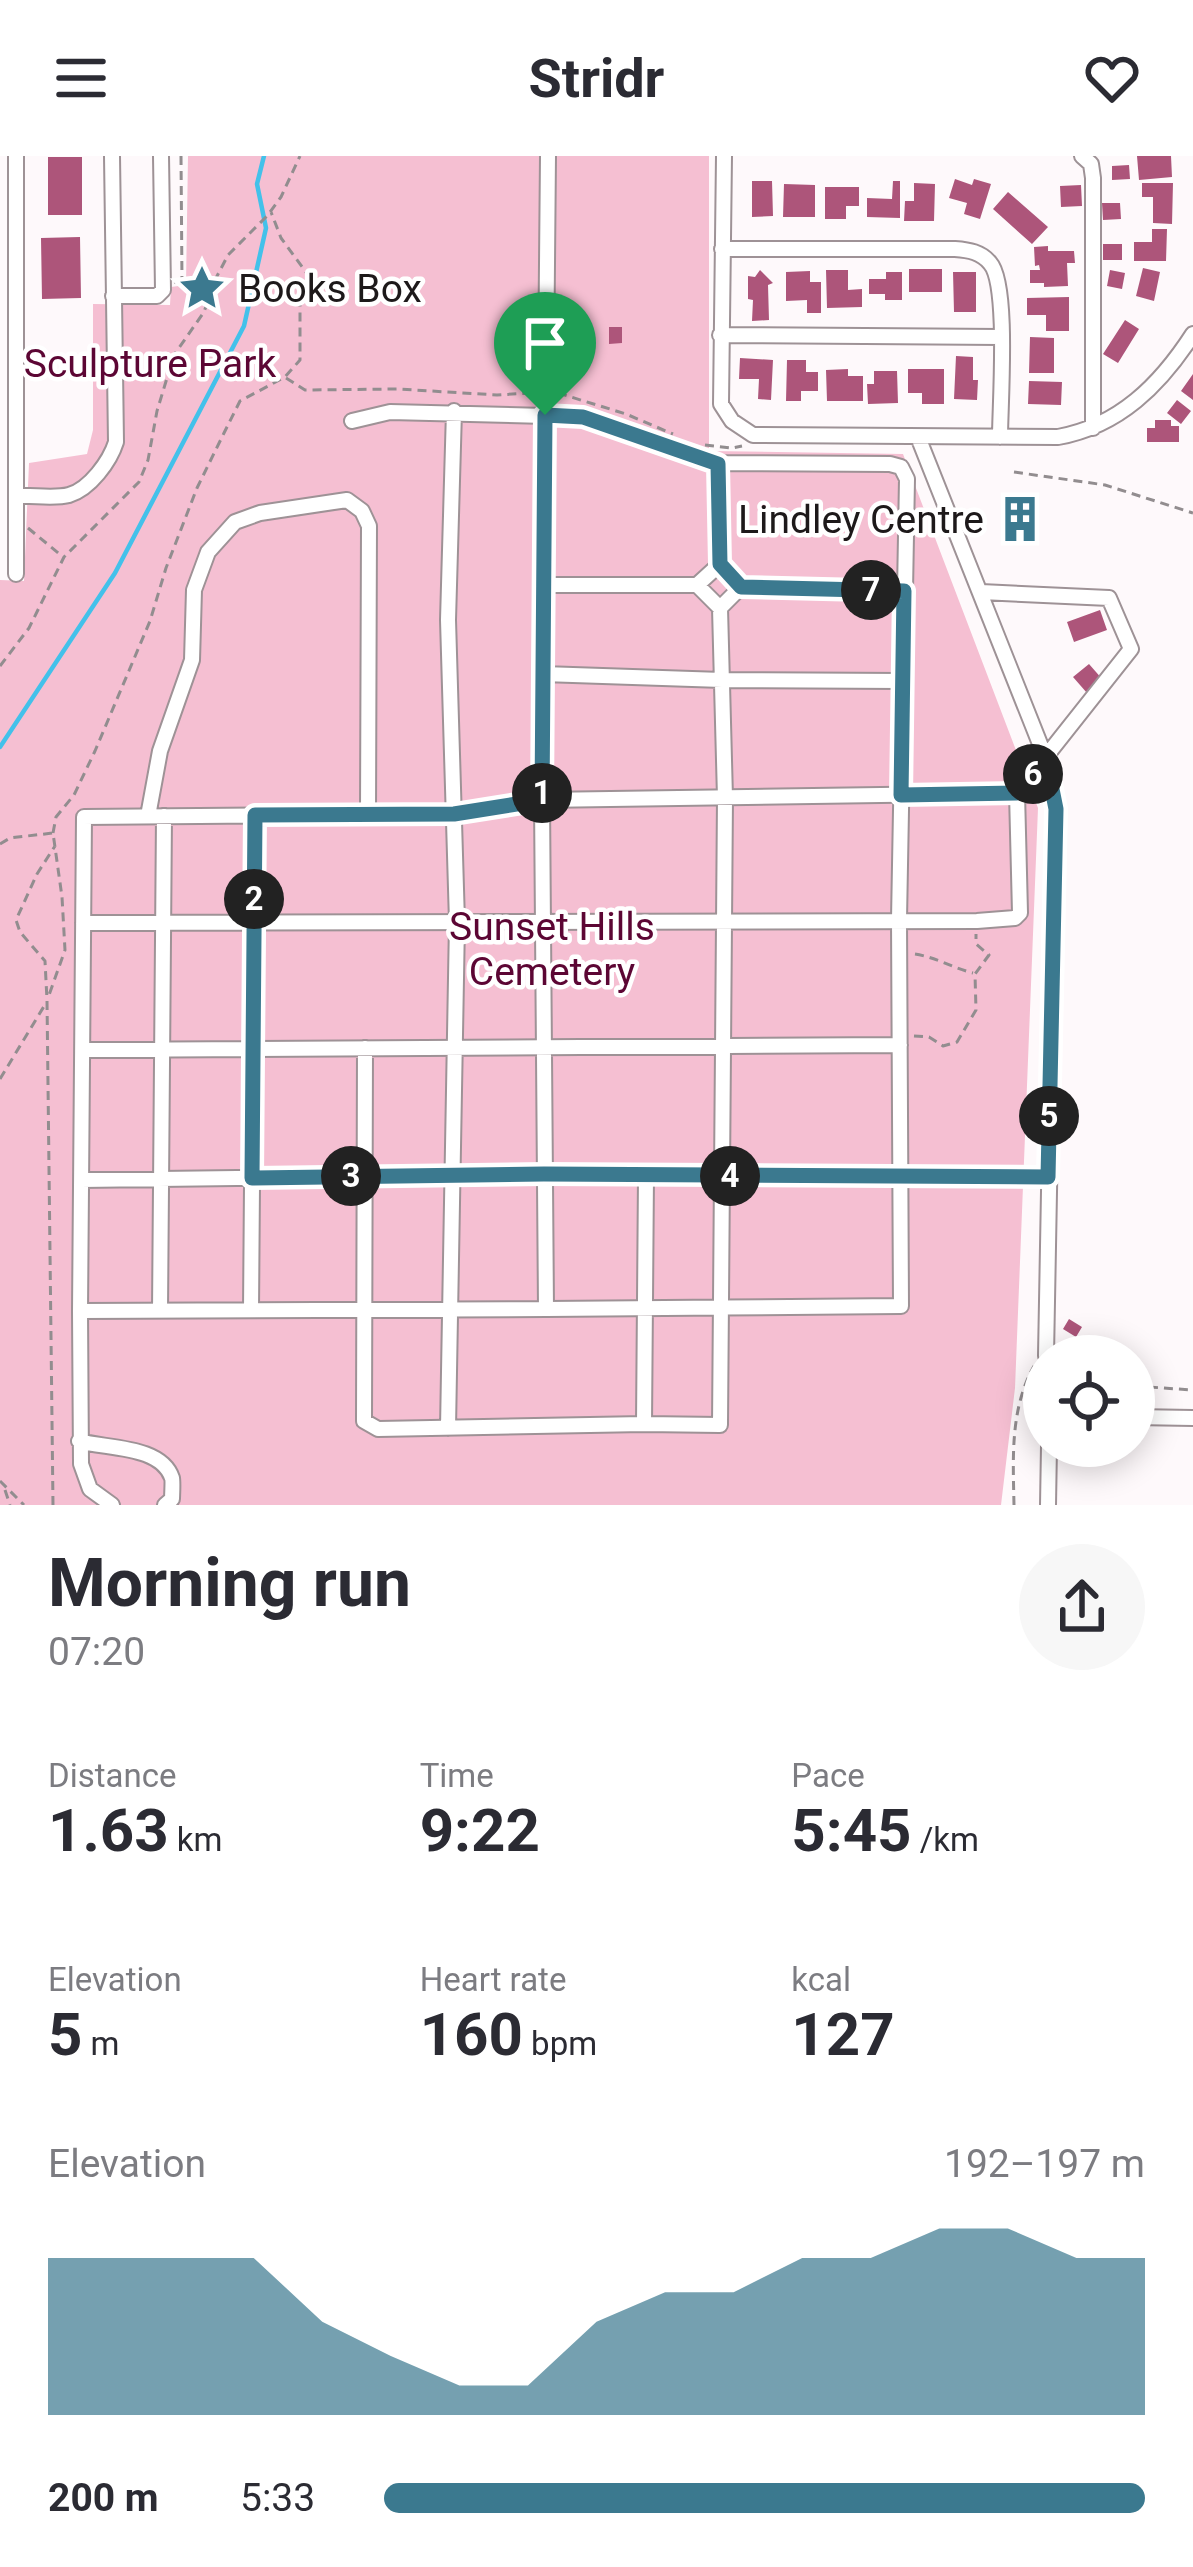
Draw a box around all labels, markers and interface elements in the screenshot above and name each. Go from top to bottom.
icon: menu [48,45,114,111]
icon: heart [1079,45,1145,111]
text: Stridr [529,47,664,110]
place icon: Books Box [177,263,227,313]
place label: Books Box [238,266,422,312]
pin [494,292,596,415]
icon: arrive [512,310,578,376]
park label: Sculpture Park [24,341,276,387]
building icon: Lindley Centre [995,494,1045,544]
place label: Lindley Centre [738,497,984,543]
pin: 7 [841,560,901,620]
text: 7 [862,570,880,609]
pin: 6 [1003,744,1063,804]
text: 6 [1024,754,1042,793]
pin: 1 [512,763,572,823]
text: 1 [533,773,551,812]
pin: 2 [224,869,284,929]
text: 2 [245,879,263,918]
park label: Sunset Hills Cemetery [449,904,655,995]
pin: 5 [1019,1086,1079,1146]
text: 5 [1040,1096,1058,1135]
pin: 3 [321,1146,381,1206]
pin: 4 [700,1146,760,1206]
text: 3 [342,1156,360,1195]
text: 4 [721,1156,739,1195]
map controls [1023,1335,1155,1467]
button: locate [1023,1335,1155,1467]
button: share [1019,1544,1145,1670]
text: Morning run [48,1545,411,1622]
text: 07:20 [48,1629,145,1675]
text: Distance [48,1756,176,1795]
text: Time [420,1756,494,1795]
text: Pace [791,1756,865,1795]
text: 1.63 [48,1795,169,1866]
text: 9:22 [420,1795,540,1866]
text: 5:45 [791,1795,912,1866]
text: km [169,1820,223,1859]
text: /km [912,1820,979,1859]
text: Elevation [48,1960,182,1999]
text: Heart rate [420,1960,566,1999]
text: kcal [791,1960,851,1999]
text: 5 [48,1999,82,2070]
text: 160 [420,1999,523,2070]
text: 127 [791,1999,895,2070]
text: m [82,2024,120,2063]
text: bpm [523,2024,597,2063]
text: Elevation [48,2141,206,2187]
text: 192–197 m [944,2141,1145,2187]
text: 200 m [48,2475,159,2521]
text: 5:33 [240,2475,315,2521]

